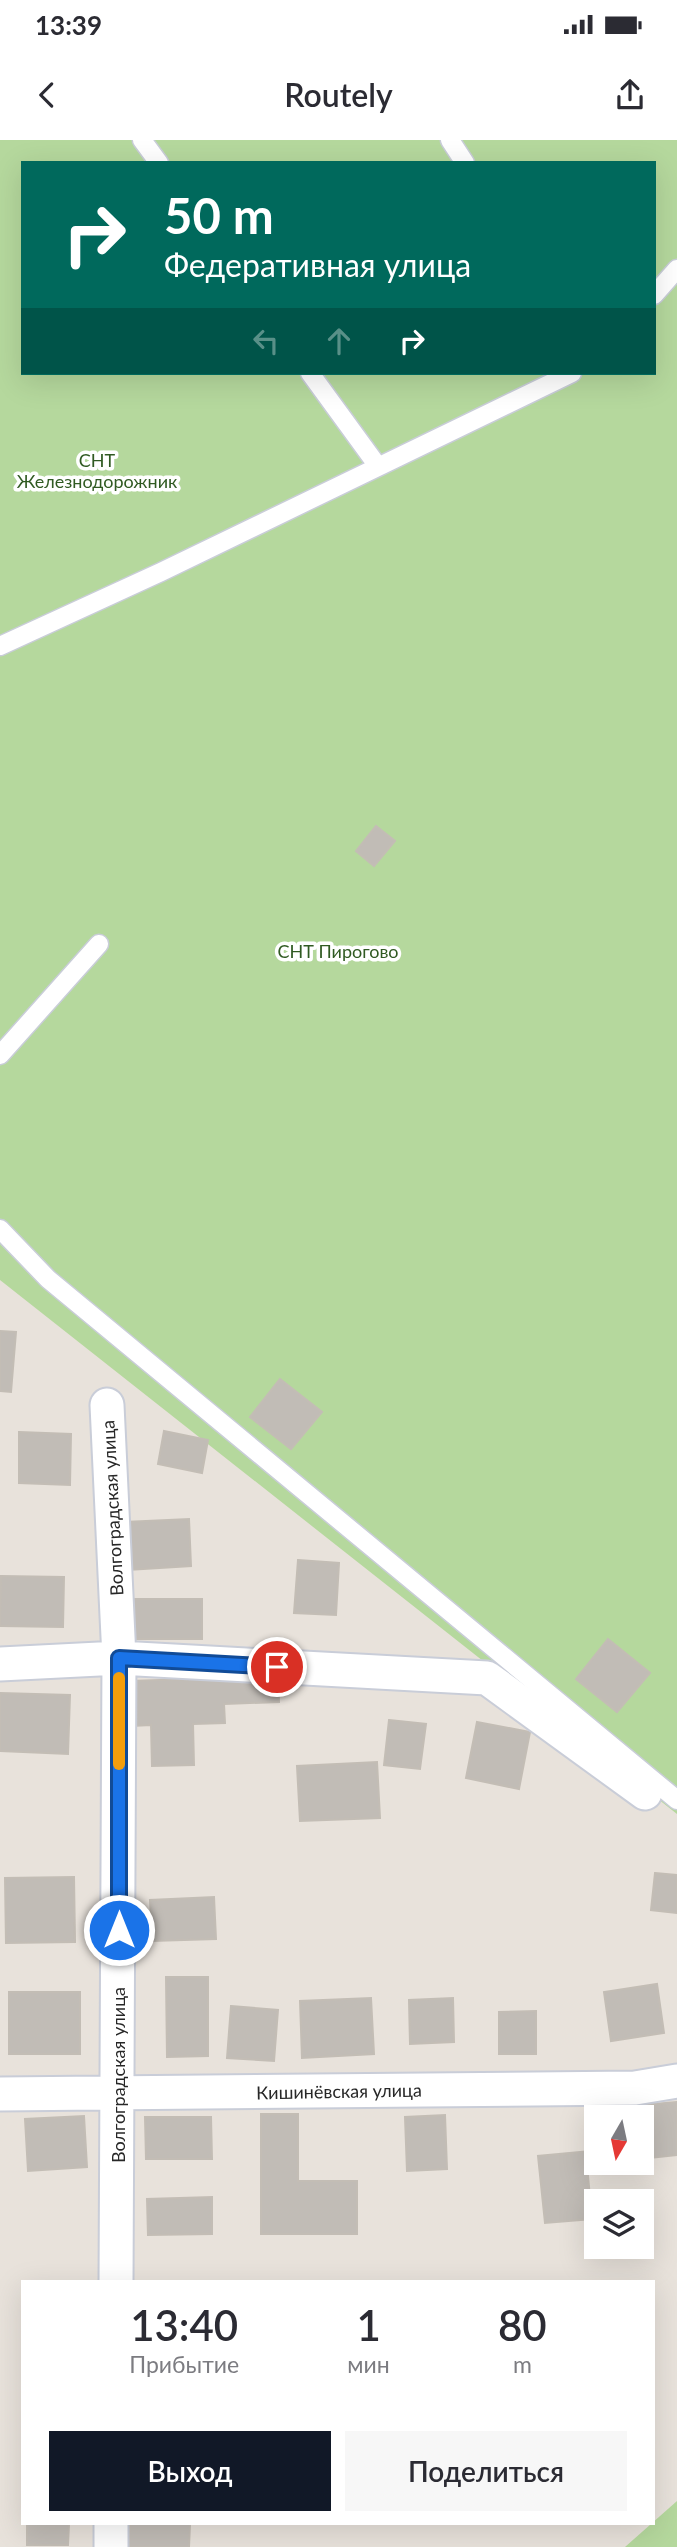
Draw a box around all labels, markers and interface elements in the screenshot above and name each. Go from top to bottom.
text: 13:39 [35,9,102,41]
text: Routely [284,75,393,114]
icon: back [28,76,66,114]
icon: share [611,76,649,114]
text: 50 m [164,186,274,244]
icon: right [49,189,140,280]
text: Федеративная улица [164,245,471,284]
icon: left [247,322,285,360]
icon: ahead [320,322,358,360]
icon: right [393,322,431,360]
park label: СНТ Железнодорожник [17,449,178,492]
park label: СНТ Пирогово [277,940,399,962]
street label: Волгоградская улица [96,1419,128,1597]
pin [247,1637,307,1697]
icon: arrive [258,1648,296,1686]
position arrow [82,1893,156,1967]
street label: Волгоградская улица [107,1987,129,2163]
street label: Кишинёвская улица [256,2079,422,2103]
north arrow [584,2105,654,2175]
map controls [584,2105,654,2259]
button: layers [584,2189,654,2259]
text: 13:40 [130,2300,238,2350]
text: 1 [356,2300,381,2350]
text: 80 [498,2300,547,2350]
text: Прибытие [129,2350,239,2378]
text: мин [347,2350,390,2378]
text: m [513,2350,532,2378]
button: Выход [49,2431,331,2511]
button: Поделиться [345,2431,627,2511]

